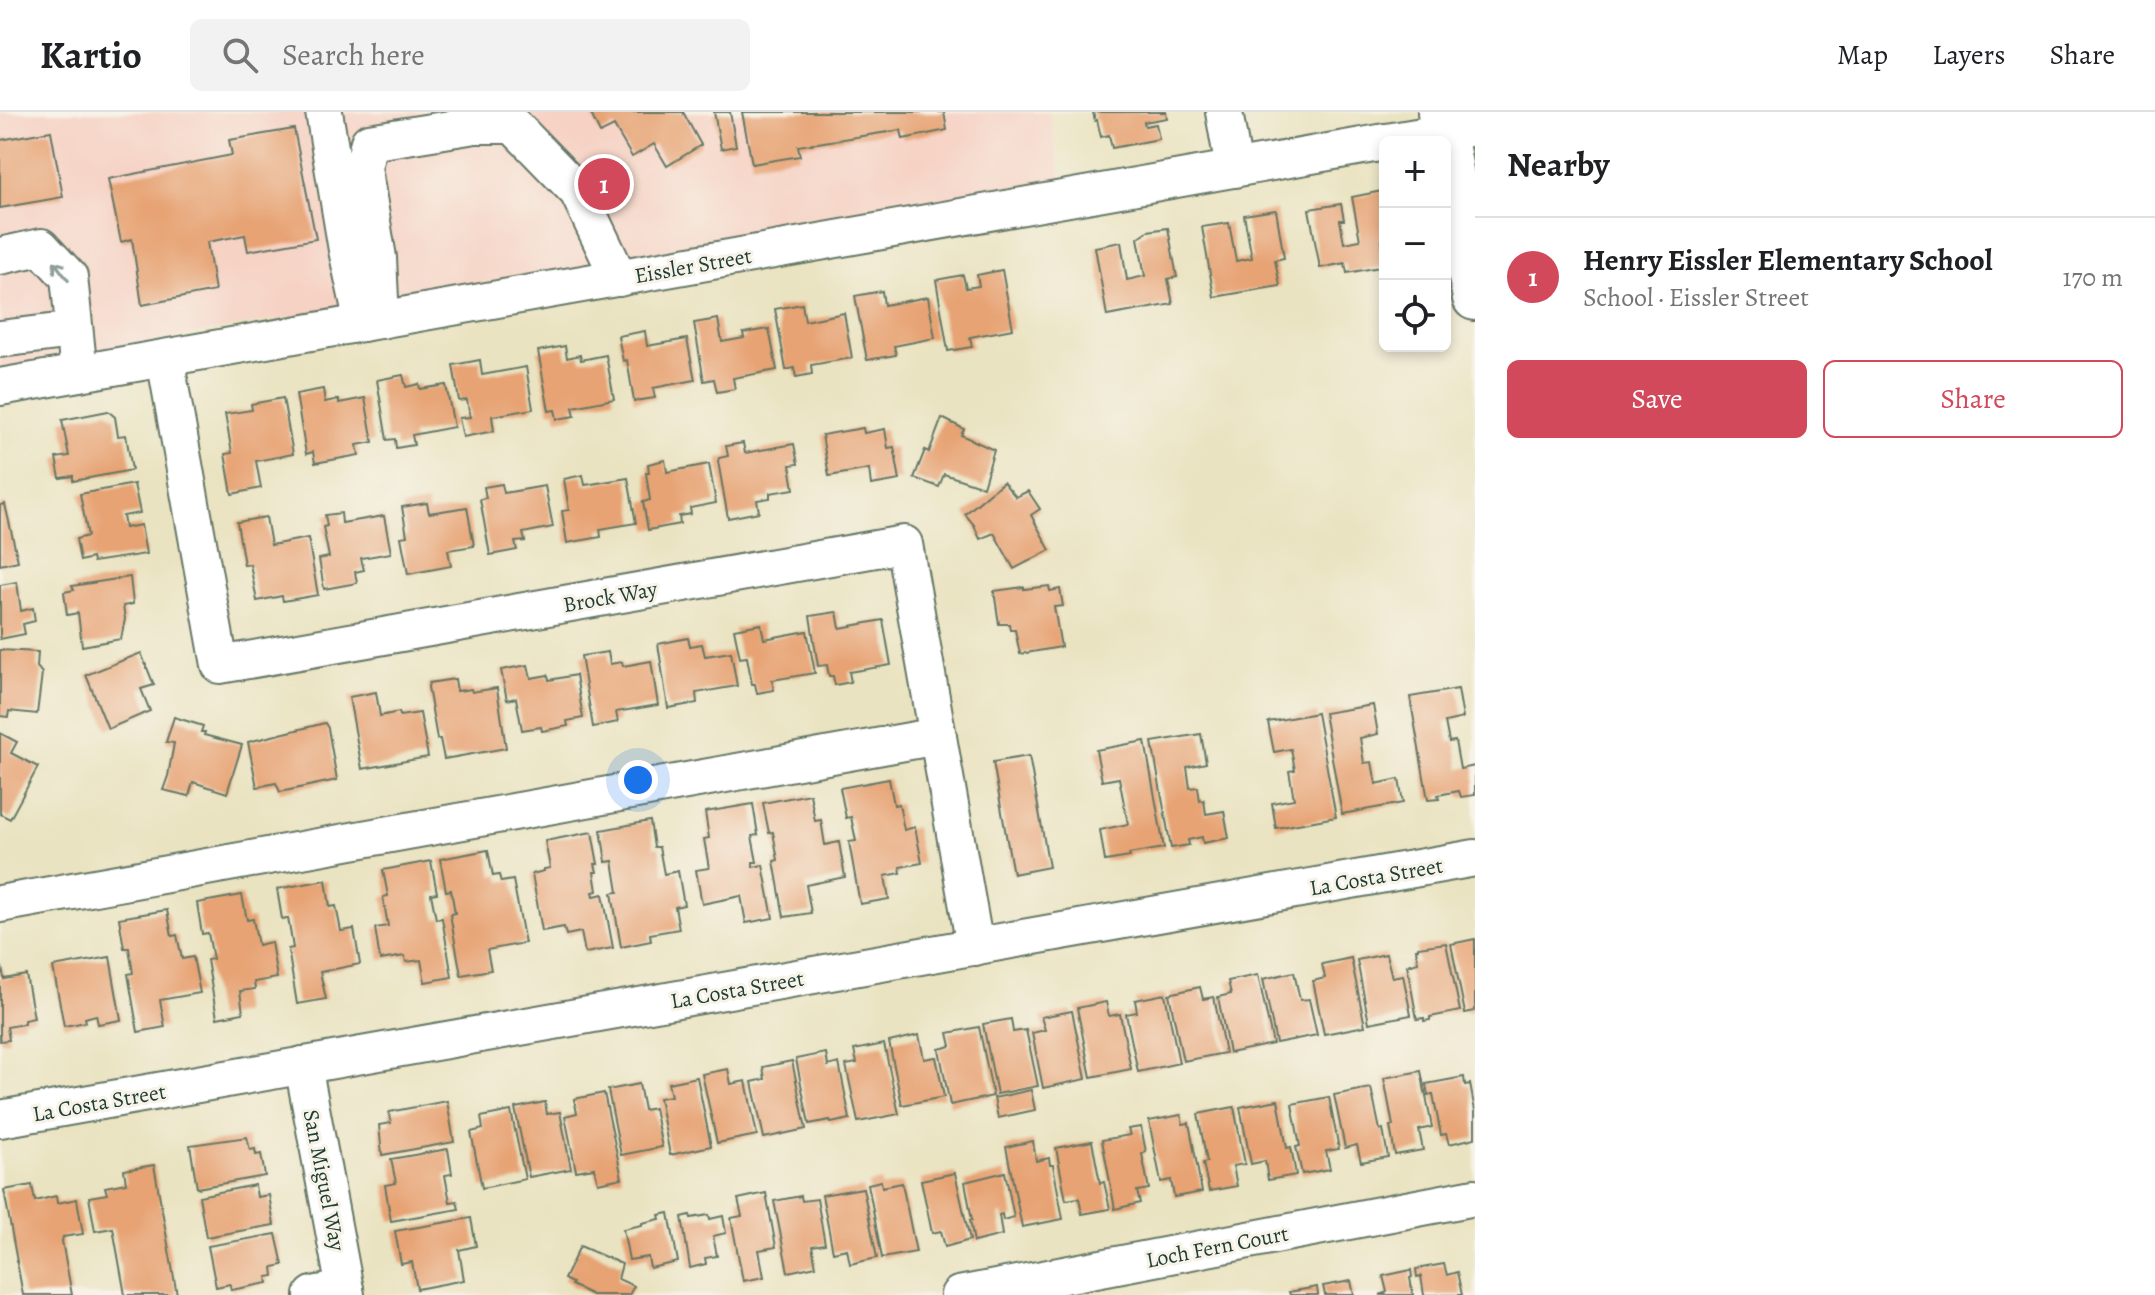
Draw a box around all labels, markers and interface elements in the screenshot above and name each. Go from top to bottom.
search box [190,19,750,91]
text: Kartio [40,29,142,81]
icon: search [218,33,262,77]
text: Search here [282,35,425,75]
text: Map [1837,36,1888,74]
text: Layers [1932,36,2005,74]
text: Share [2049,36,2115,74]
map controls [1379,136,1451,352]
button: + [1379,136,1451,208]
text: Nearby [1507,141,1610,188]
pin: 1 [578,154,630,214]
button: − [1379,208,1451,280]
text: Henry Eissler Elementary School [1583,240,1993,280]
street label: Eissler Street [632,241,754,291]
text: 1 [1528,260,1538,295]
text: 170 m [2063,260,2123,295]
one-way arrow [53,261,70,282]
button: locate [1379,280,1451,352]
text: School · Eissler Street [1583,280,1809,315]
button: Save [1507,360,1807,438]
button: Share [1823,360,2123,438]
street label: Brock Way [561,574,660,620]
your location [618,760,658,800]
street label: La Costa Street [1307,851,1445,903]
street label: La Costa Street [668,964,806,1016]
street label: La Costa Street [30,1077,168,1129]
street label: San Miguel Way [296,1107,352,1254]
street label: Loch Fern Court [1143,1218,1291,1275]

